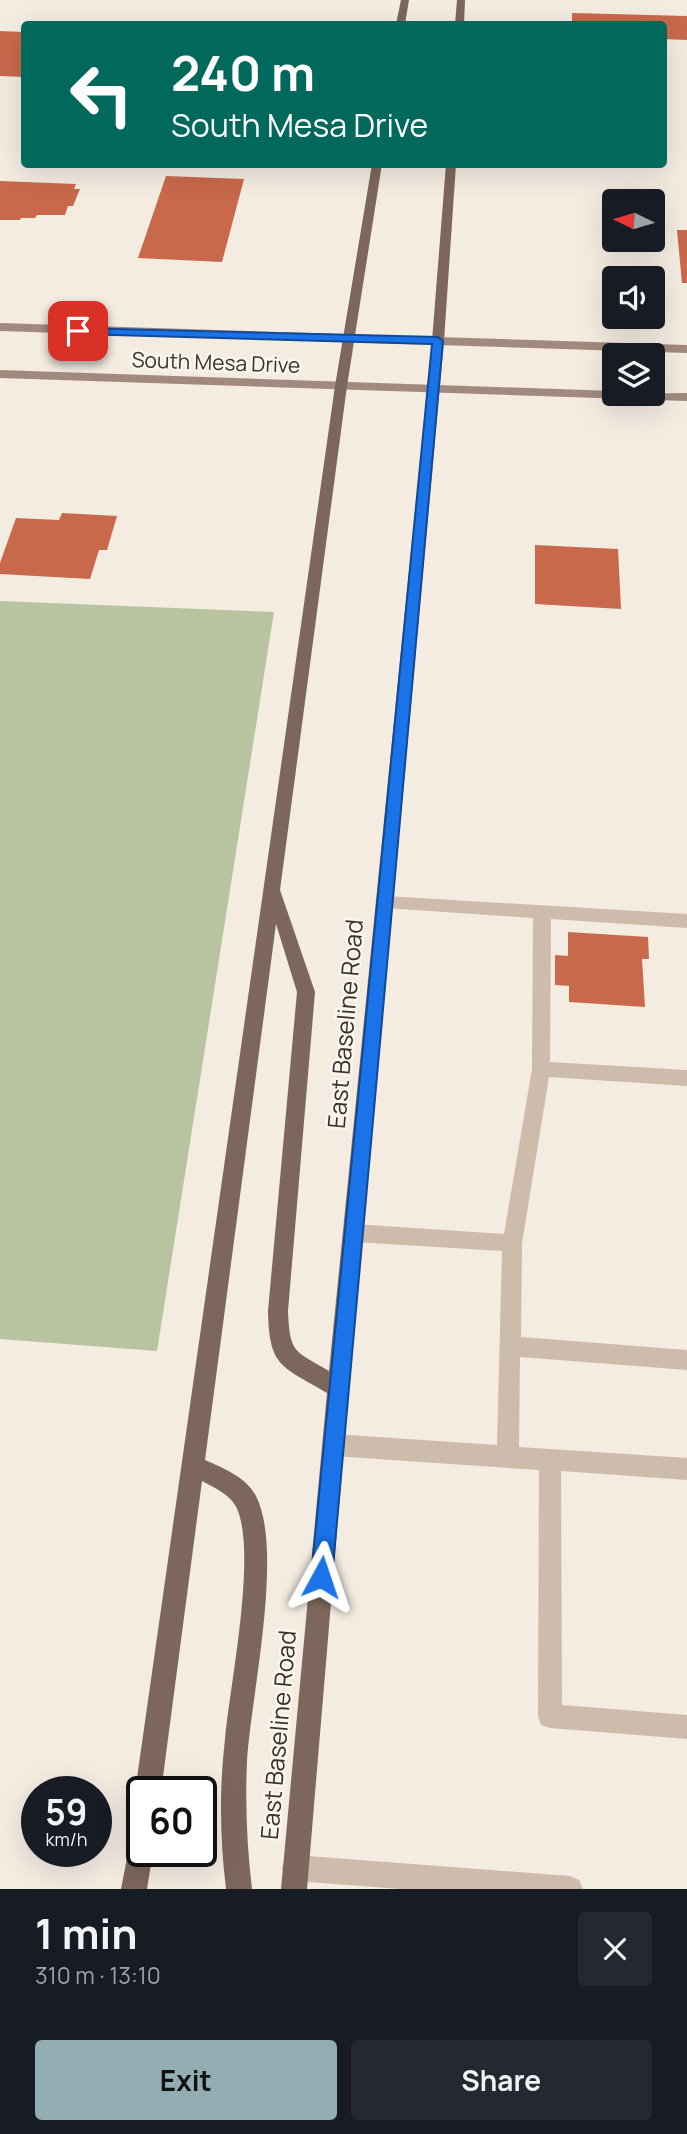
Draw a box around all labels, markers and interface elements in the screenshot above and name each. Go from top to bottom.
text: 240 m [171,39,315,106]
icon: left [56,49,147,140]
text: South Mesa Drive [171,103,428,147]
north arrow [602,189,665,252]
map controls [602,189,665,406]
button: sound [602,266,665,329]
pin [48,301,108,361]
icon: arrive [59,312,97,350]
button: layers [602,343,665,406]
street label: South Mesa Drive [131,345,301,379]
street label: East Baseline Road [319,918,370,1130]
position arrow [284,1540,358,1614]
street label: East Baseline Road [252,1629,303,1841]
speed limit sign: 60 [126,1776,217,1867]
text: 59 [45,1788,88,1836]
text: km/h [46,1827,87,1851]
text: 1 min [35,1904,138,1962]
button: close [578,1912,652,1986]
text: 310 m · 13:10 [35,1959,161,1991]
button: Exit [35,2040,337,2120]
button: Share [351,2040,652,2120]

